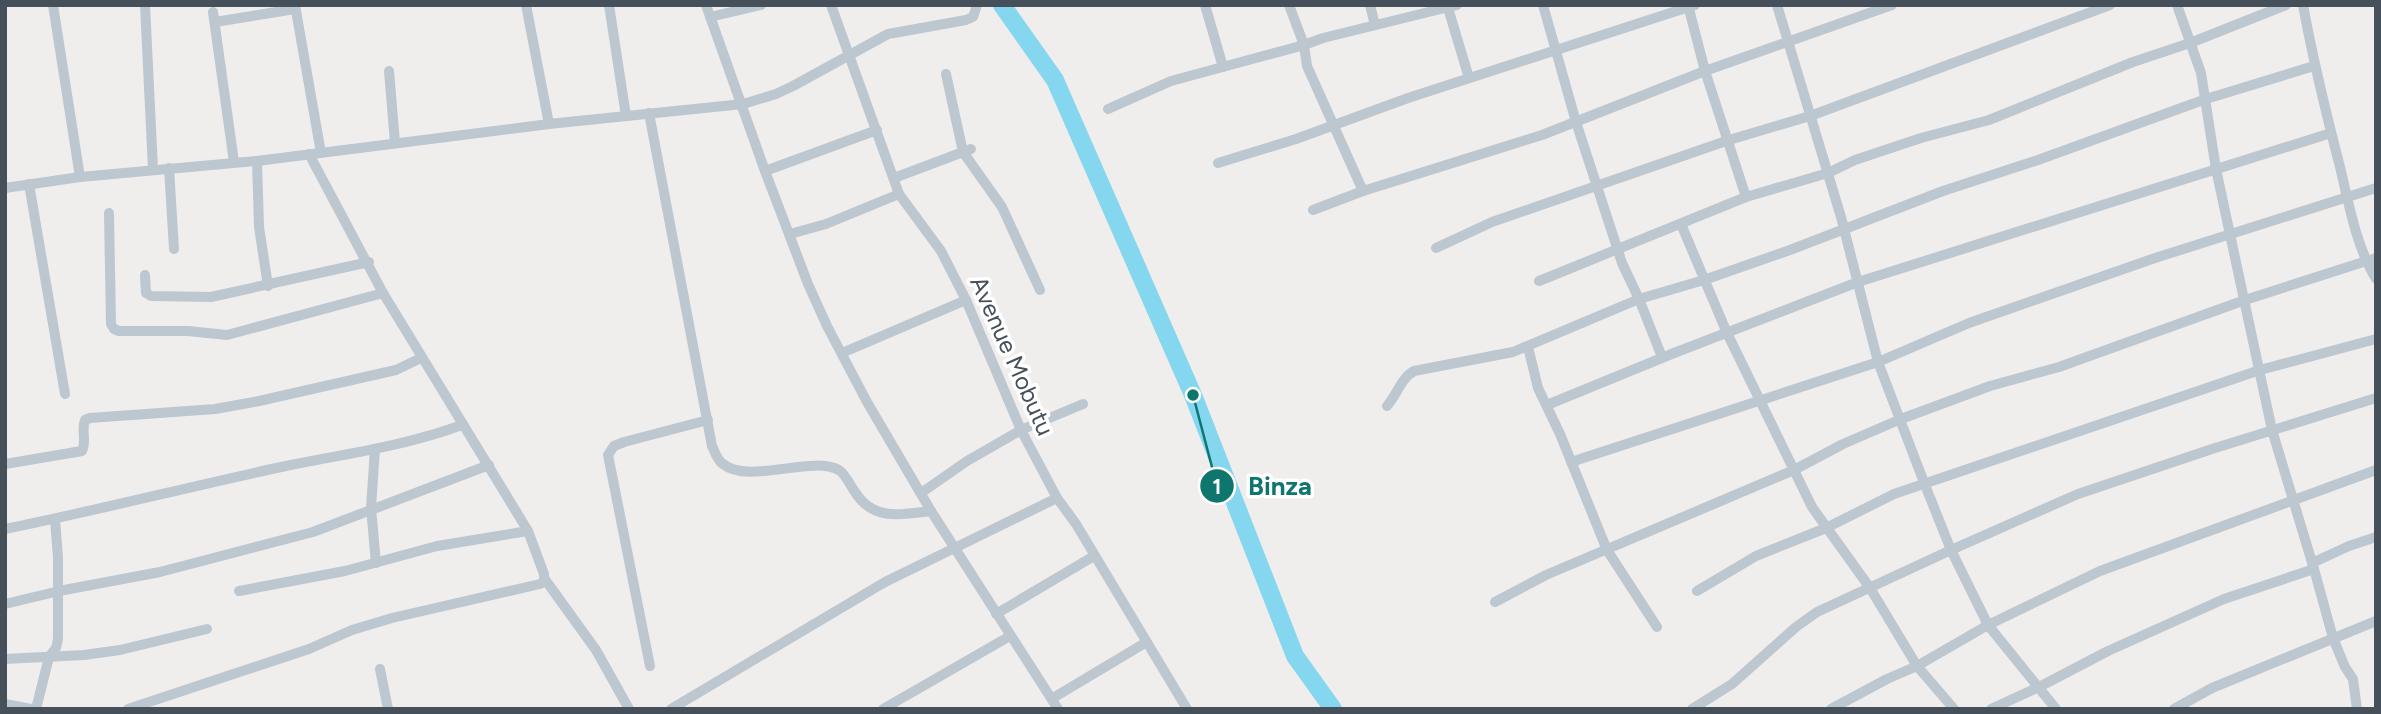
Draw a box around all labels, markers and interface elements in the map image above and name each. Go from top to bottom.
street label: Avenue Mobutu [964,272,1061,440]
callout: Binza [1199,463,1326,510]
text: Binza [1248,470,1312,502]
text: 1 [1213,474,1221,499]

